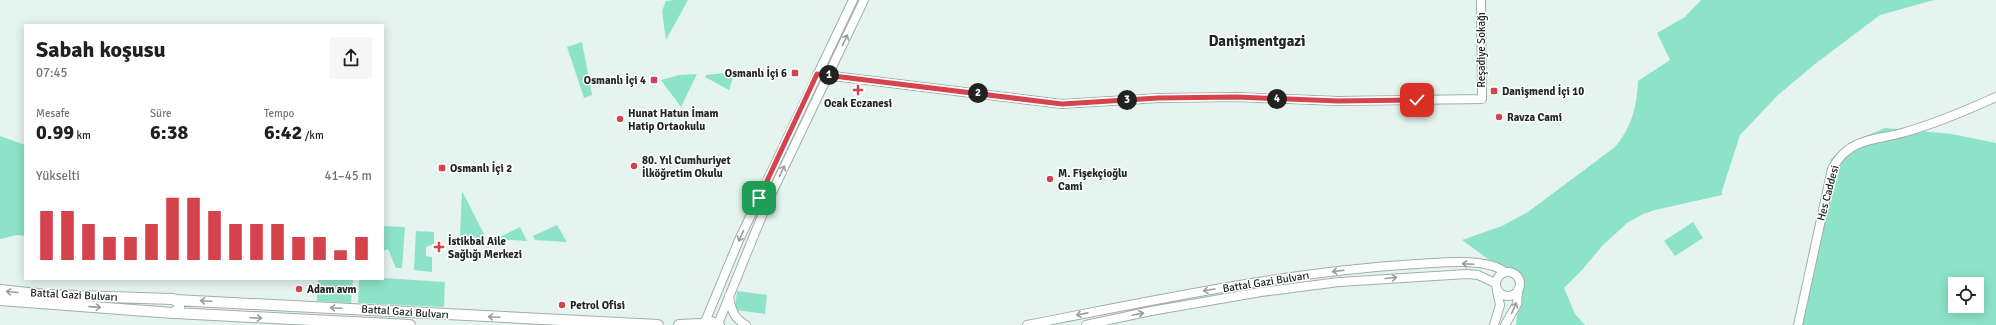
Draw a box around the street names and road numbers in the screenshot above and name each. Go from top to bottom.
street label: Reşadiye Sokağı [1475,12,1488,88]
street label: Hes Caddesi [1814,164,1842,222]
street label: Battal Gazi Bulvarı [1222,269,1310,295]
street label: Battal Gazi Bulvarı [30,286,118,304]
street label: Battal Gazi Bulvarı [361,302,449,322]

